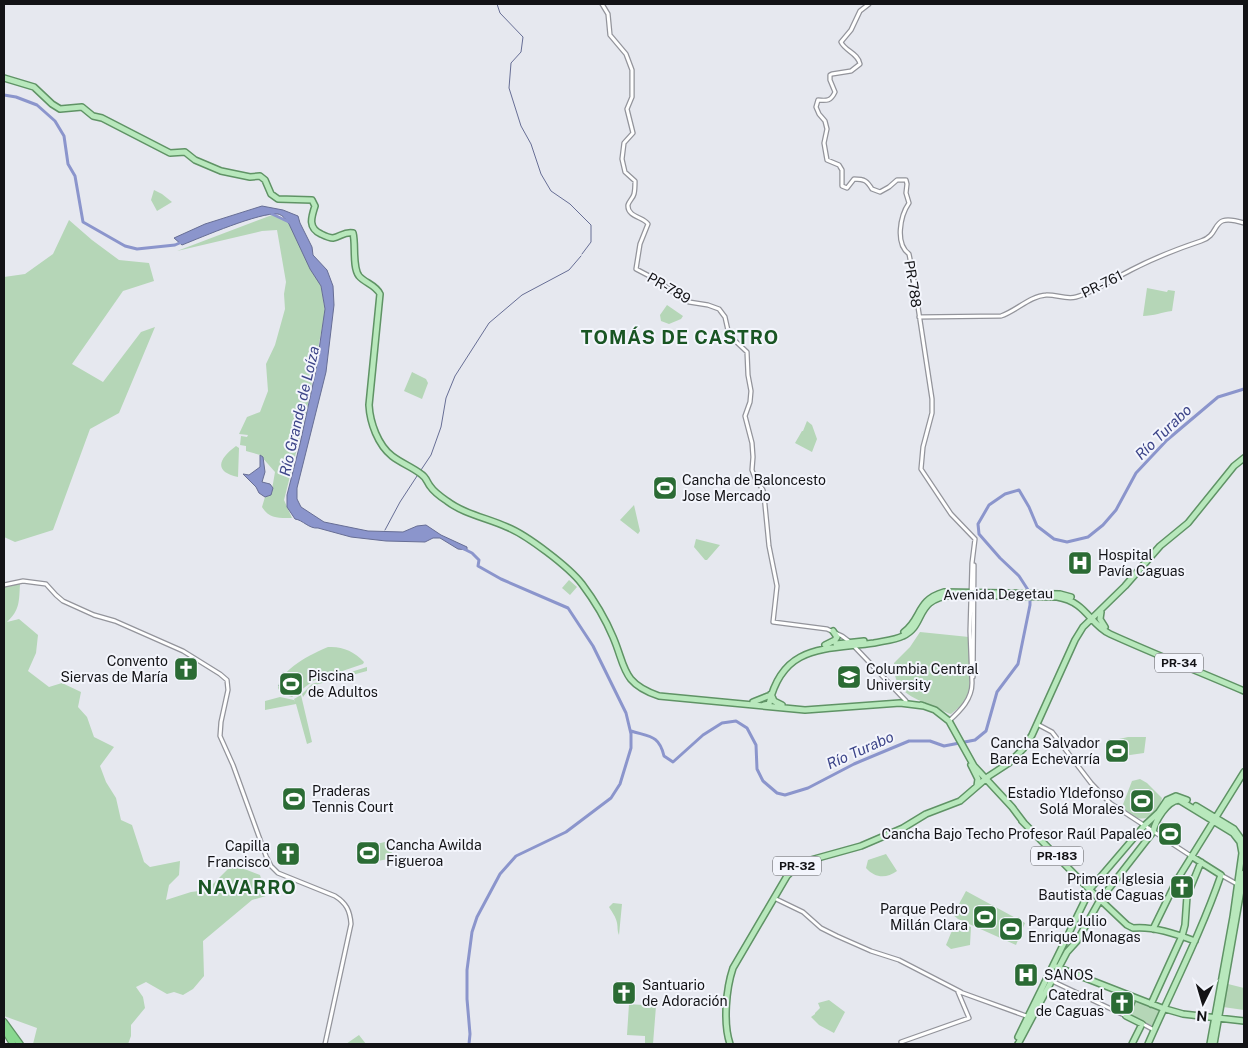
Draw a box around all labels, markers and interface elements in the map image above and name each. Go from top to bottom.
street label: PR-788 [901,259,925,309]
street label: PR-761 [1079,267,1125,301]
street label: PR-789 [645,269,694,307]
district label: TOMÁS DE CASTRO [581,326,779,348]
water label: Río Grande de Loíza [276,344,322,478]
water label: Río Turabo [1131,401,1195,463]
place label: Cancha de Baloncesto Jose Mercado [682,472,826,504]
sports icon: Cancha de Baloncesto Jose Mercado [652,475,678,501]
place label: Hospital Pavía Caguas [1098,547,1185,579]
hospital icon: Hospital Pavía Caguas [1067,550,1093,576]
street label: Avenida Degetau [943,585,1053,603]
place label: Convento Siervas de María [60,653,168,685]
road number: PR-34 [1155,654,1203,672]
church icon: Convento Siervas de María [173,656,199,682]
place label: Columbia Central University [866,661,979,693]
school or university icon: Columbia Central University [836,664,862,690]
place label: Piscina de Adultos [308,668,378,700]
sports icon: Piscina de Adultos [278,671,304,697]
water label: Río Turabo [824,728,896,772]
place label: Cancha Salvador Barea Echevarría [990,735,1100,767]
sports icon: Cancha Salvador Barea Echevarría [1104,738,1130,764]
place label: Praderas Tennis Court [312,783,394,815]
place label: Estadio Yldefonso Solá Morales [1007,785,1124,817]
sports icon: Praderas Tennis Court [281,786,307,812]
sports icon: Estadio Yldefonso Solá Morales [1129,788,1155,814]
sports icon: Cancha Bajo Techo Profesor Raúl Papaleo [1157,821,1183,847]
place label: Cancha Bajo Techo Profesor Raúl Papaleo [882,826,1152,842]
place label: Cancha Awilda Figueroa [386,837,482,869]
place label: Capilla Francisco [207,838,270,870]
sports icon: Cancha Awilda Figueroa [355,840,381,866]
church icon: Capilla Francisco [275,841,301,867]
road number: PR-183 [1031,846,1083,866]
road number: PR-32 [773,856,821,876]
place label: Primera Iglesia Bautista de Caguas [1038,871,1164,903]
church icon: Primera Iglesia Bautista de Caguas [1169,874,1195,900]
district label: NAVARRO [197,876,297,898]
place label: Parque Pedro Millán Clara [880,901,968,933]
sports icon: Parque Pedro Millán Clara [972,904,998,930]
place label: Parque Julio Enrique Monagas [1028,913,1141,945]
sports icon: Parque Julio Enrique Monagas [998,916,1024,942]
hospital icon: SANOS [1013,962,1039,988]
place label: SANOS [1044,967,1093,983]
place label: Santuario de Adoración [642,977,728,1009]
north arrow [1178,978,1228,1028]
church icon: Santuario de Adoración [611,980,637,1006]
place label: Catedral de Caguas [1036,987,1104,1019]
church icon: Catedral de Caguas [1109,990,1135,1016]
text: N [1196,1008,1208,1024]

